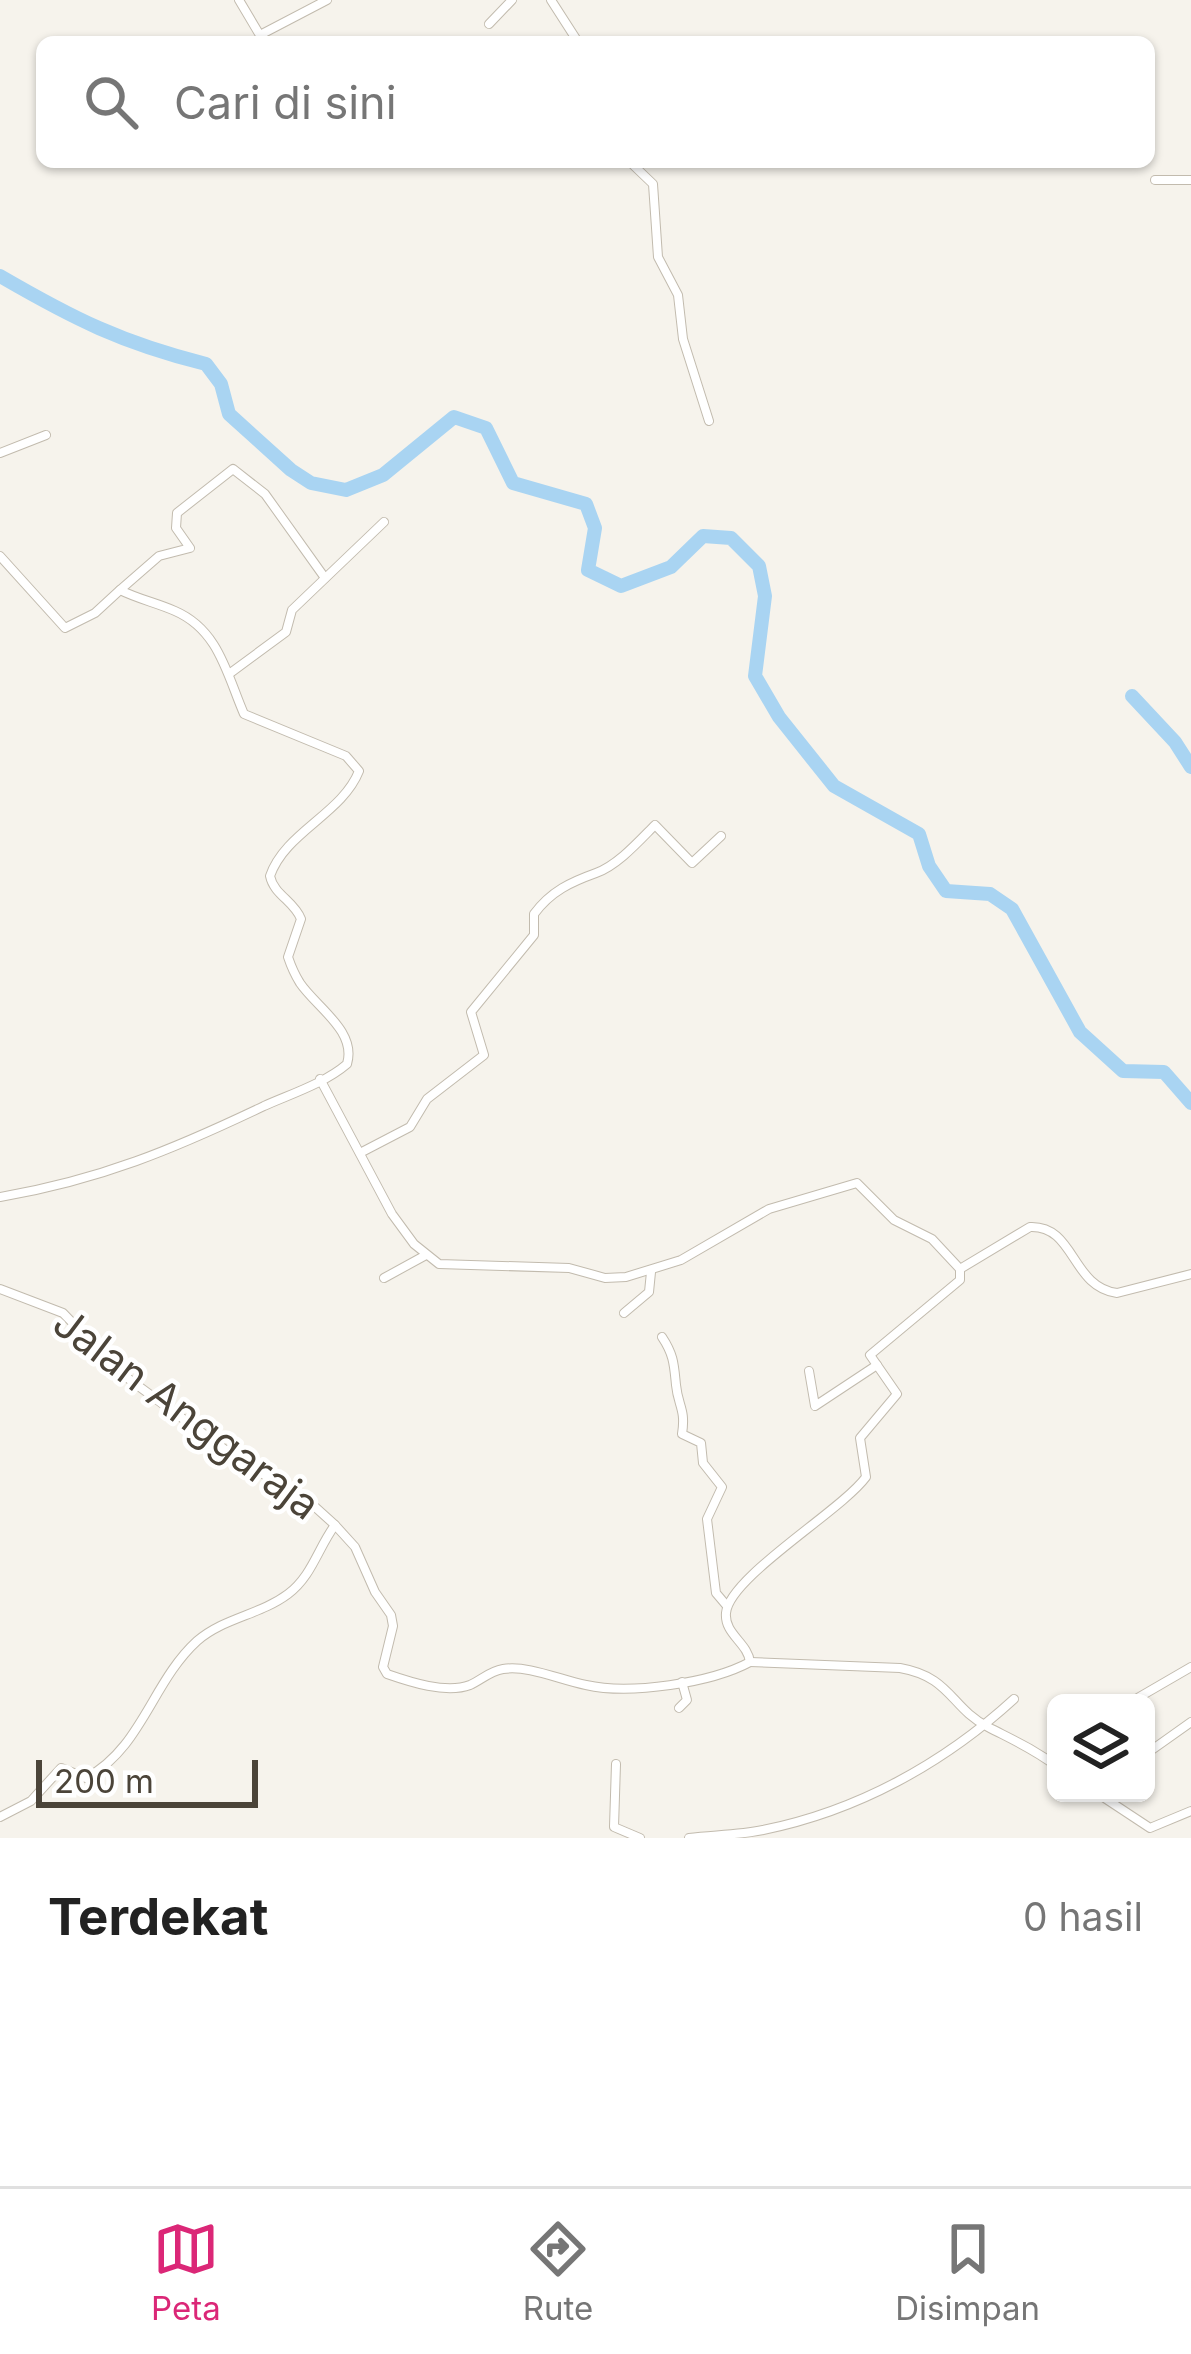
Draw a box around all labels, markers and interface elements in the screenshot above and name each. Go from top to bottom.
search box [36,36,1155,168]
icon: search [78,69,144,135]
text: Cari di sini [174,75,397,130]
street label: Jalan Anggaraja [44,1296,330,1530]
map controls [1047,1694,1155,1802]
button: layers [1047,1694,1155,1802]
scale bar [36,1754,258,1807]
text: 200 m [54,1761,154,1801]
text: Terdekat [48,1886,268,1947]
text: 0 hasil [1023,1893,1143,1940]
tab: Peta [151,2216,221,2328]
tab: Rute [523,2216,593,2328]
tab: Disimpan [895,2216,1040,2328]

